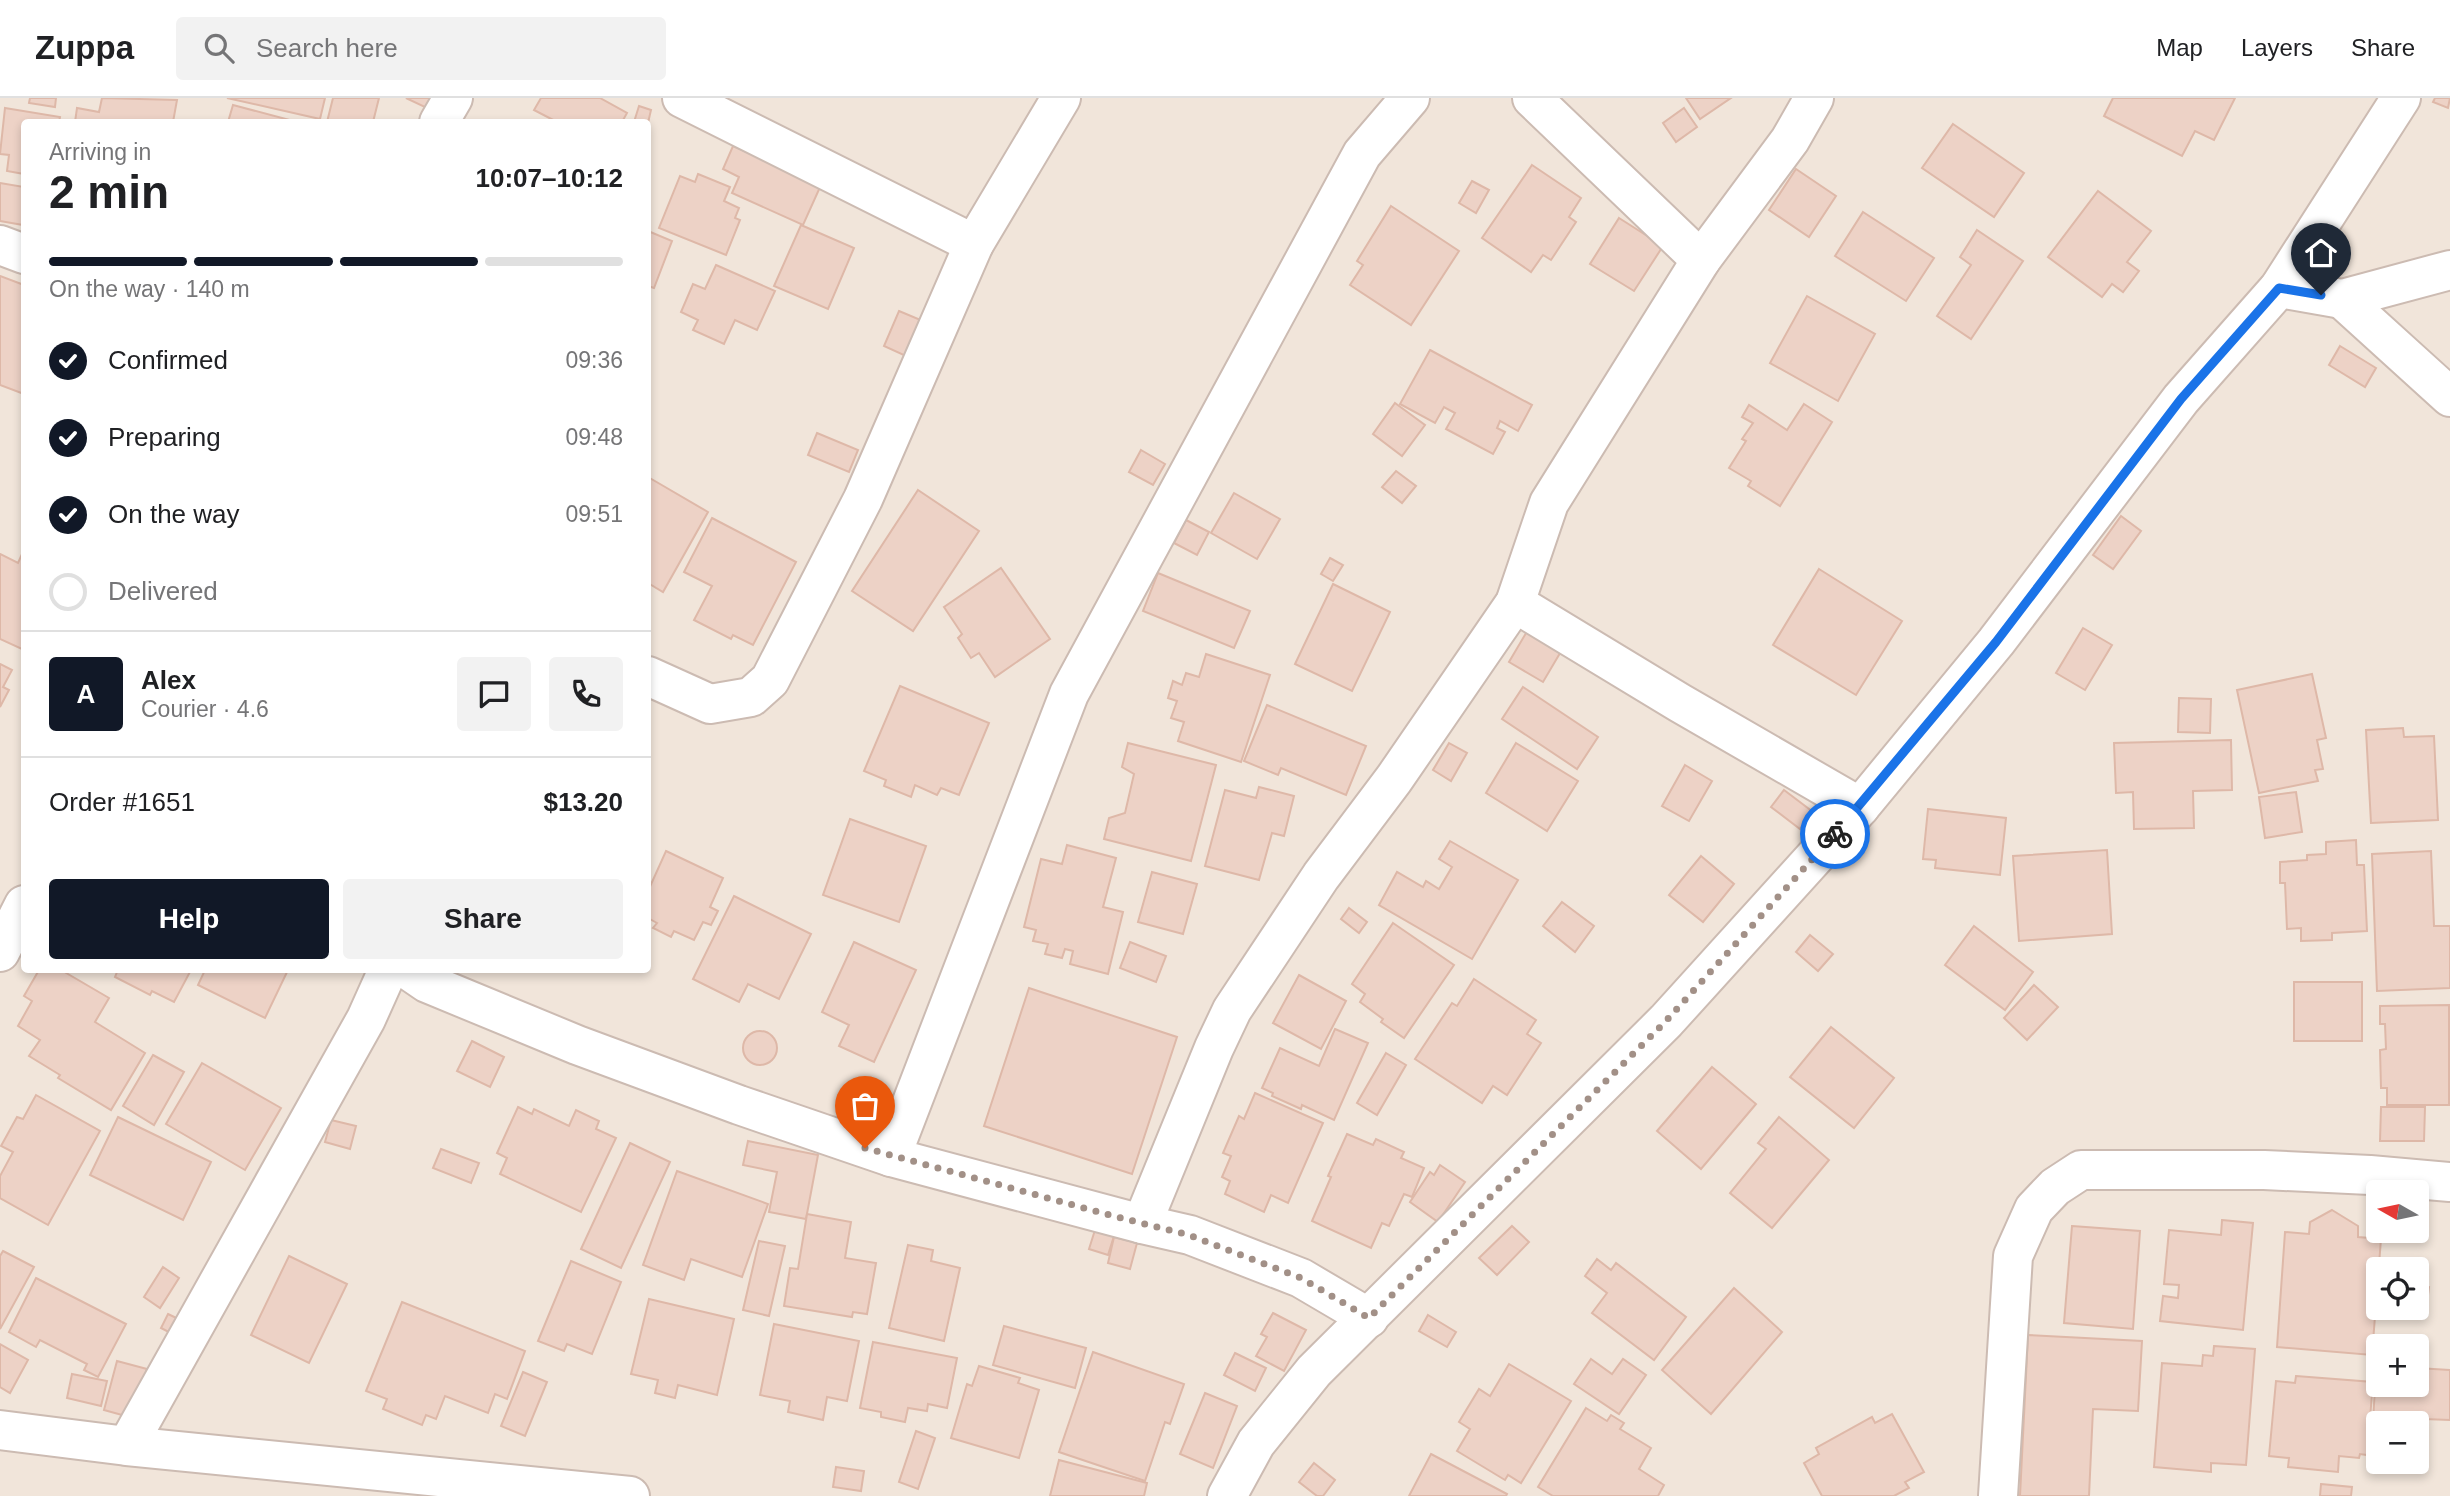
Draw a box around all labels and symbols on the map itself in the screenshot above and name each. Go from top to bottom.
pin [2291,223,2351,295]
courier [1800,799,1870,869]
pin [835,1076,895,1148]
north arrow [2366,1180,2429,1242]

